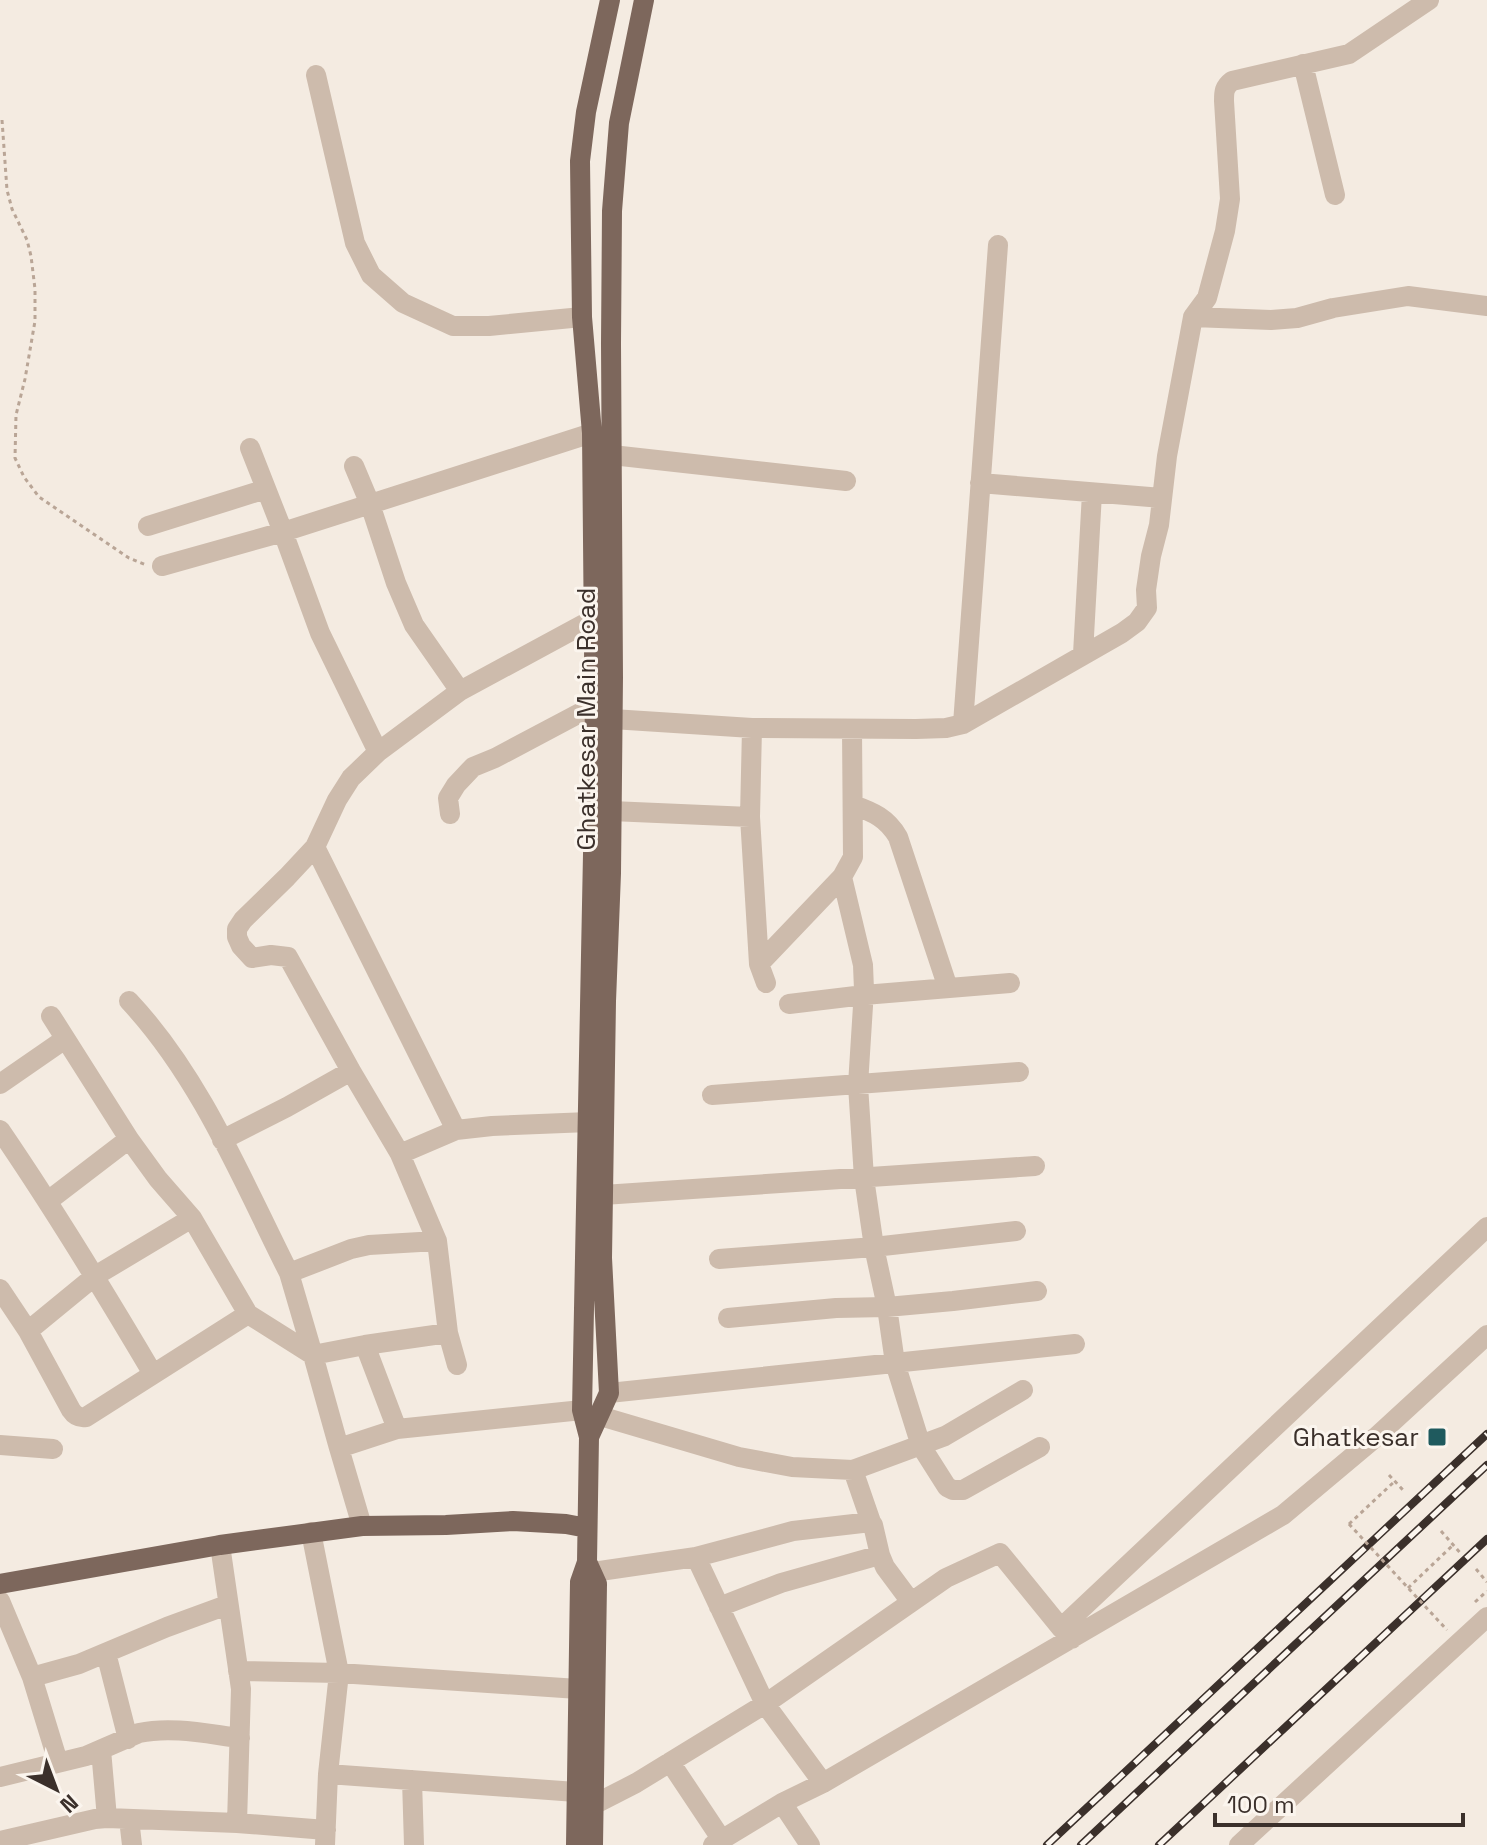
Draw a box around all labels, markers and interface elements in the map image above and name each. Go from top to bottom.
street label: Ghatkesar Main Road [569,587,603,851]
place label: Ghatkesar [1293,1420,1419,1454]
marker: Ghatkesar [1426,1426,1448,1448]
north arrow [16,1749,96,1829]
scale bar [1215,1777,1463,1827]
text: N [55,1789,84,1819]
text: 100 m [1227,1789,1295,1820]

